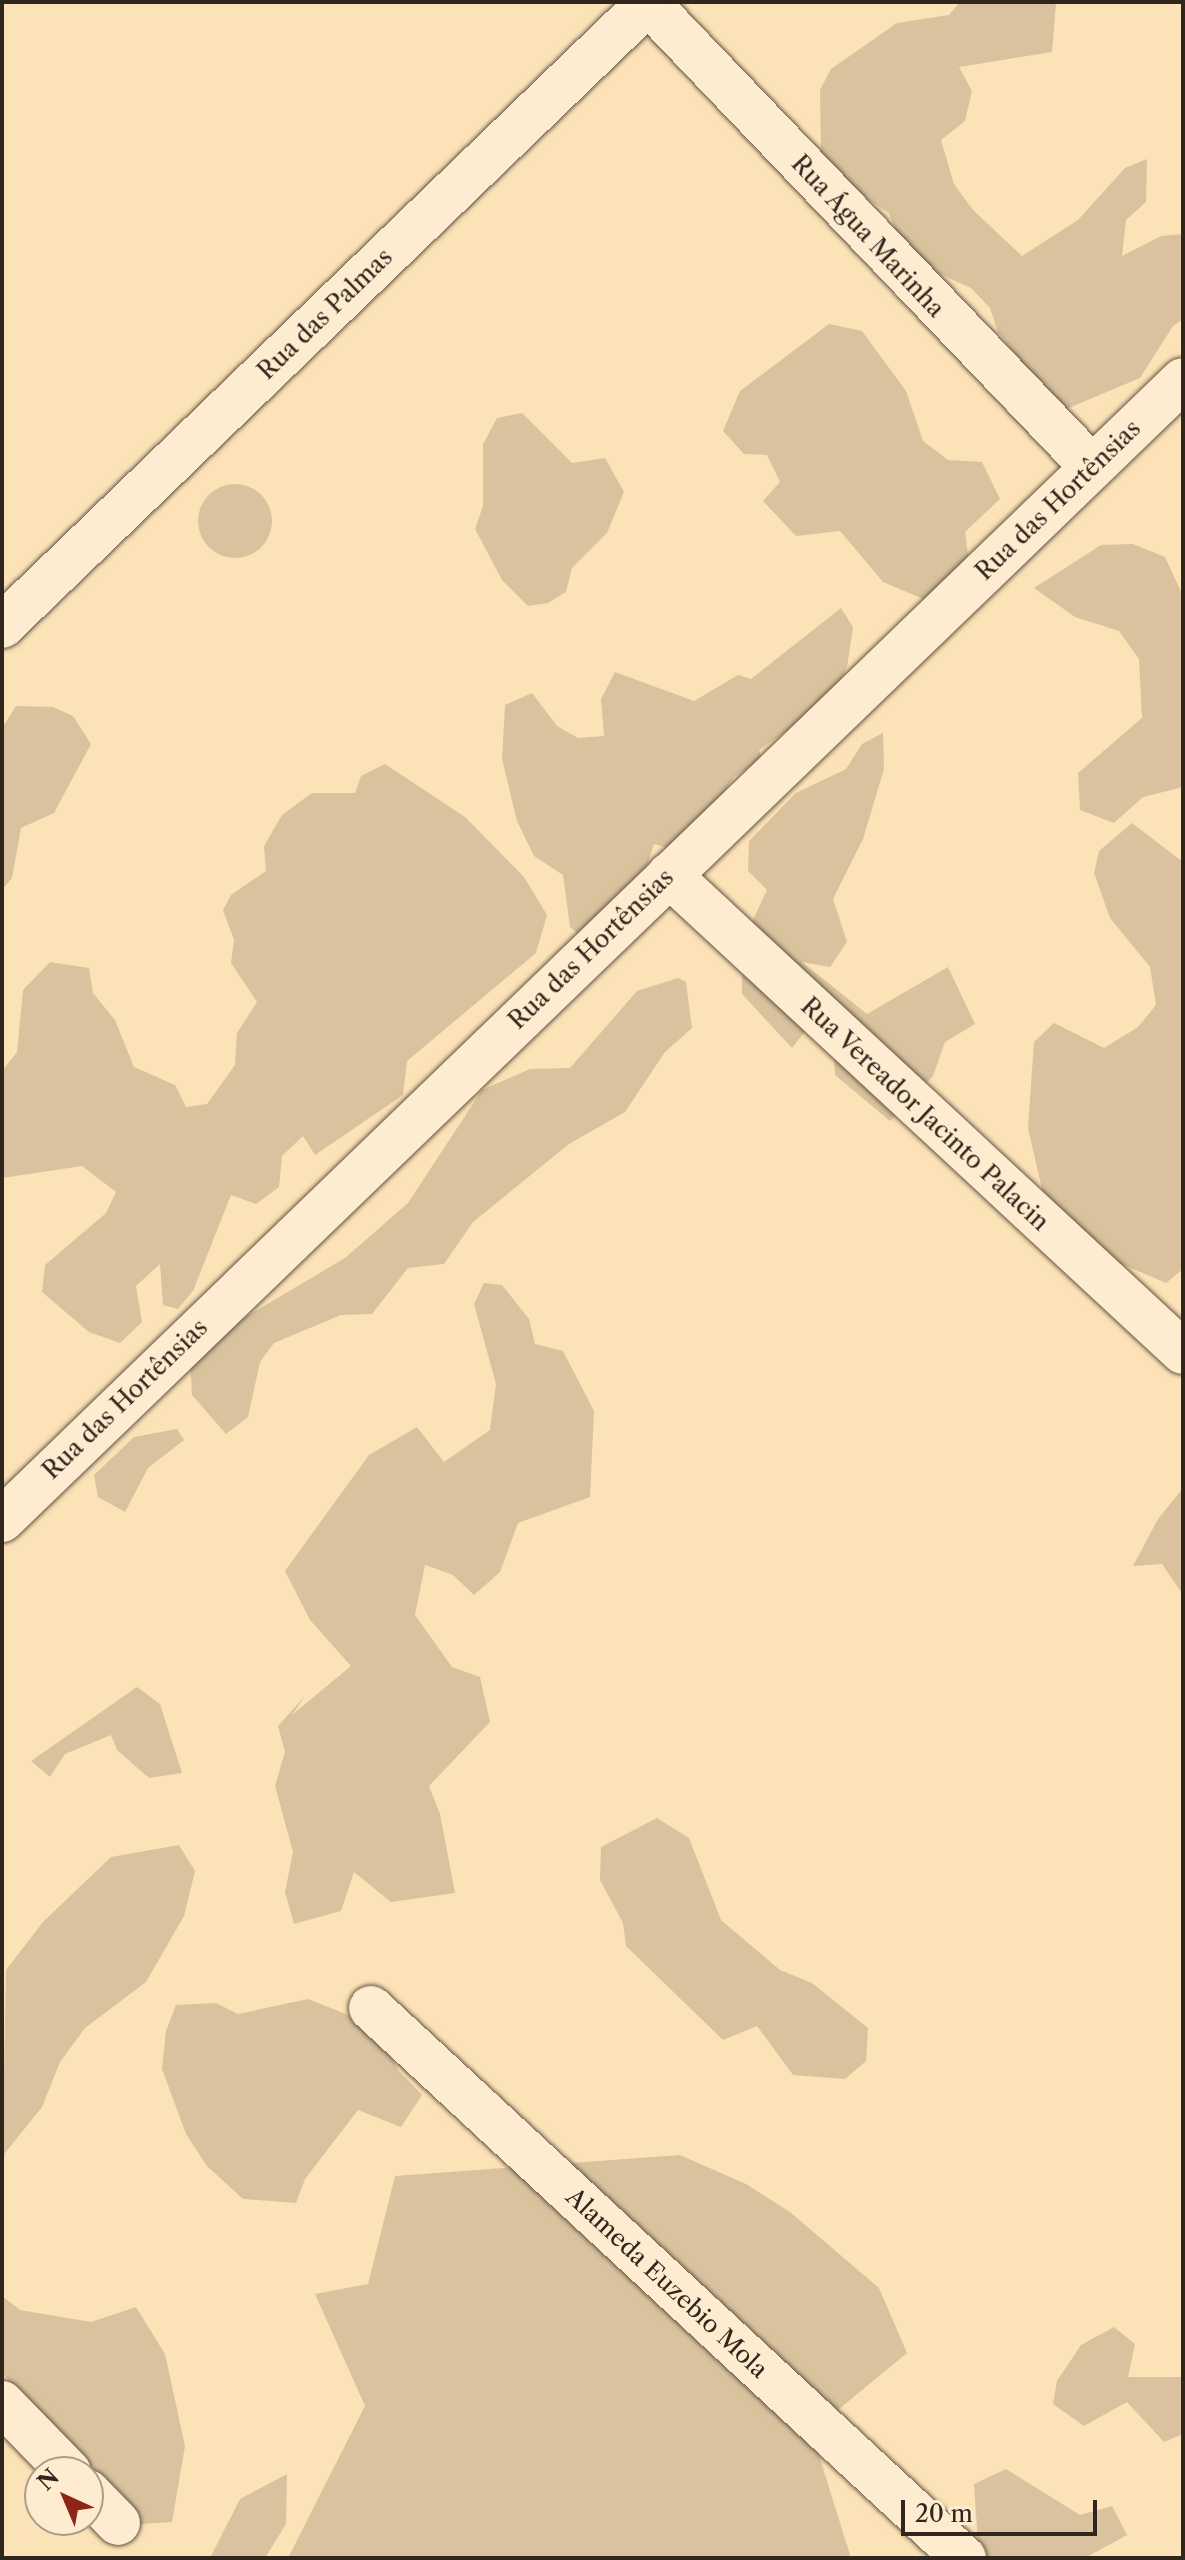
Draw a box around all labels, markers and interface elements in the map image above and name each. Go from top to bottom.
street label: Rua Água Marinha [785,149,951,323]
street label: Rua das Palmas [252,242,398,386]
street label: Rua das Hortênsias [970,414,1146,586]
street label: Rua das Hortênsias [503,863,679,1035]
street label: Rua Vereador Jacinto Palacin [795,991,1055,1237]
street label: Rua das Hortênsias [37,1313,213,1485]
street label: Alameda Euzebio Mola [560,2182,774,2384]
north arrow [24,2456,104,2536]
text: N [32,2463,65,2496]
scale bar [905,2484,1101,2534]
text: 20 m [915,2499,973,2528]

